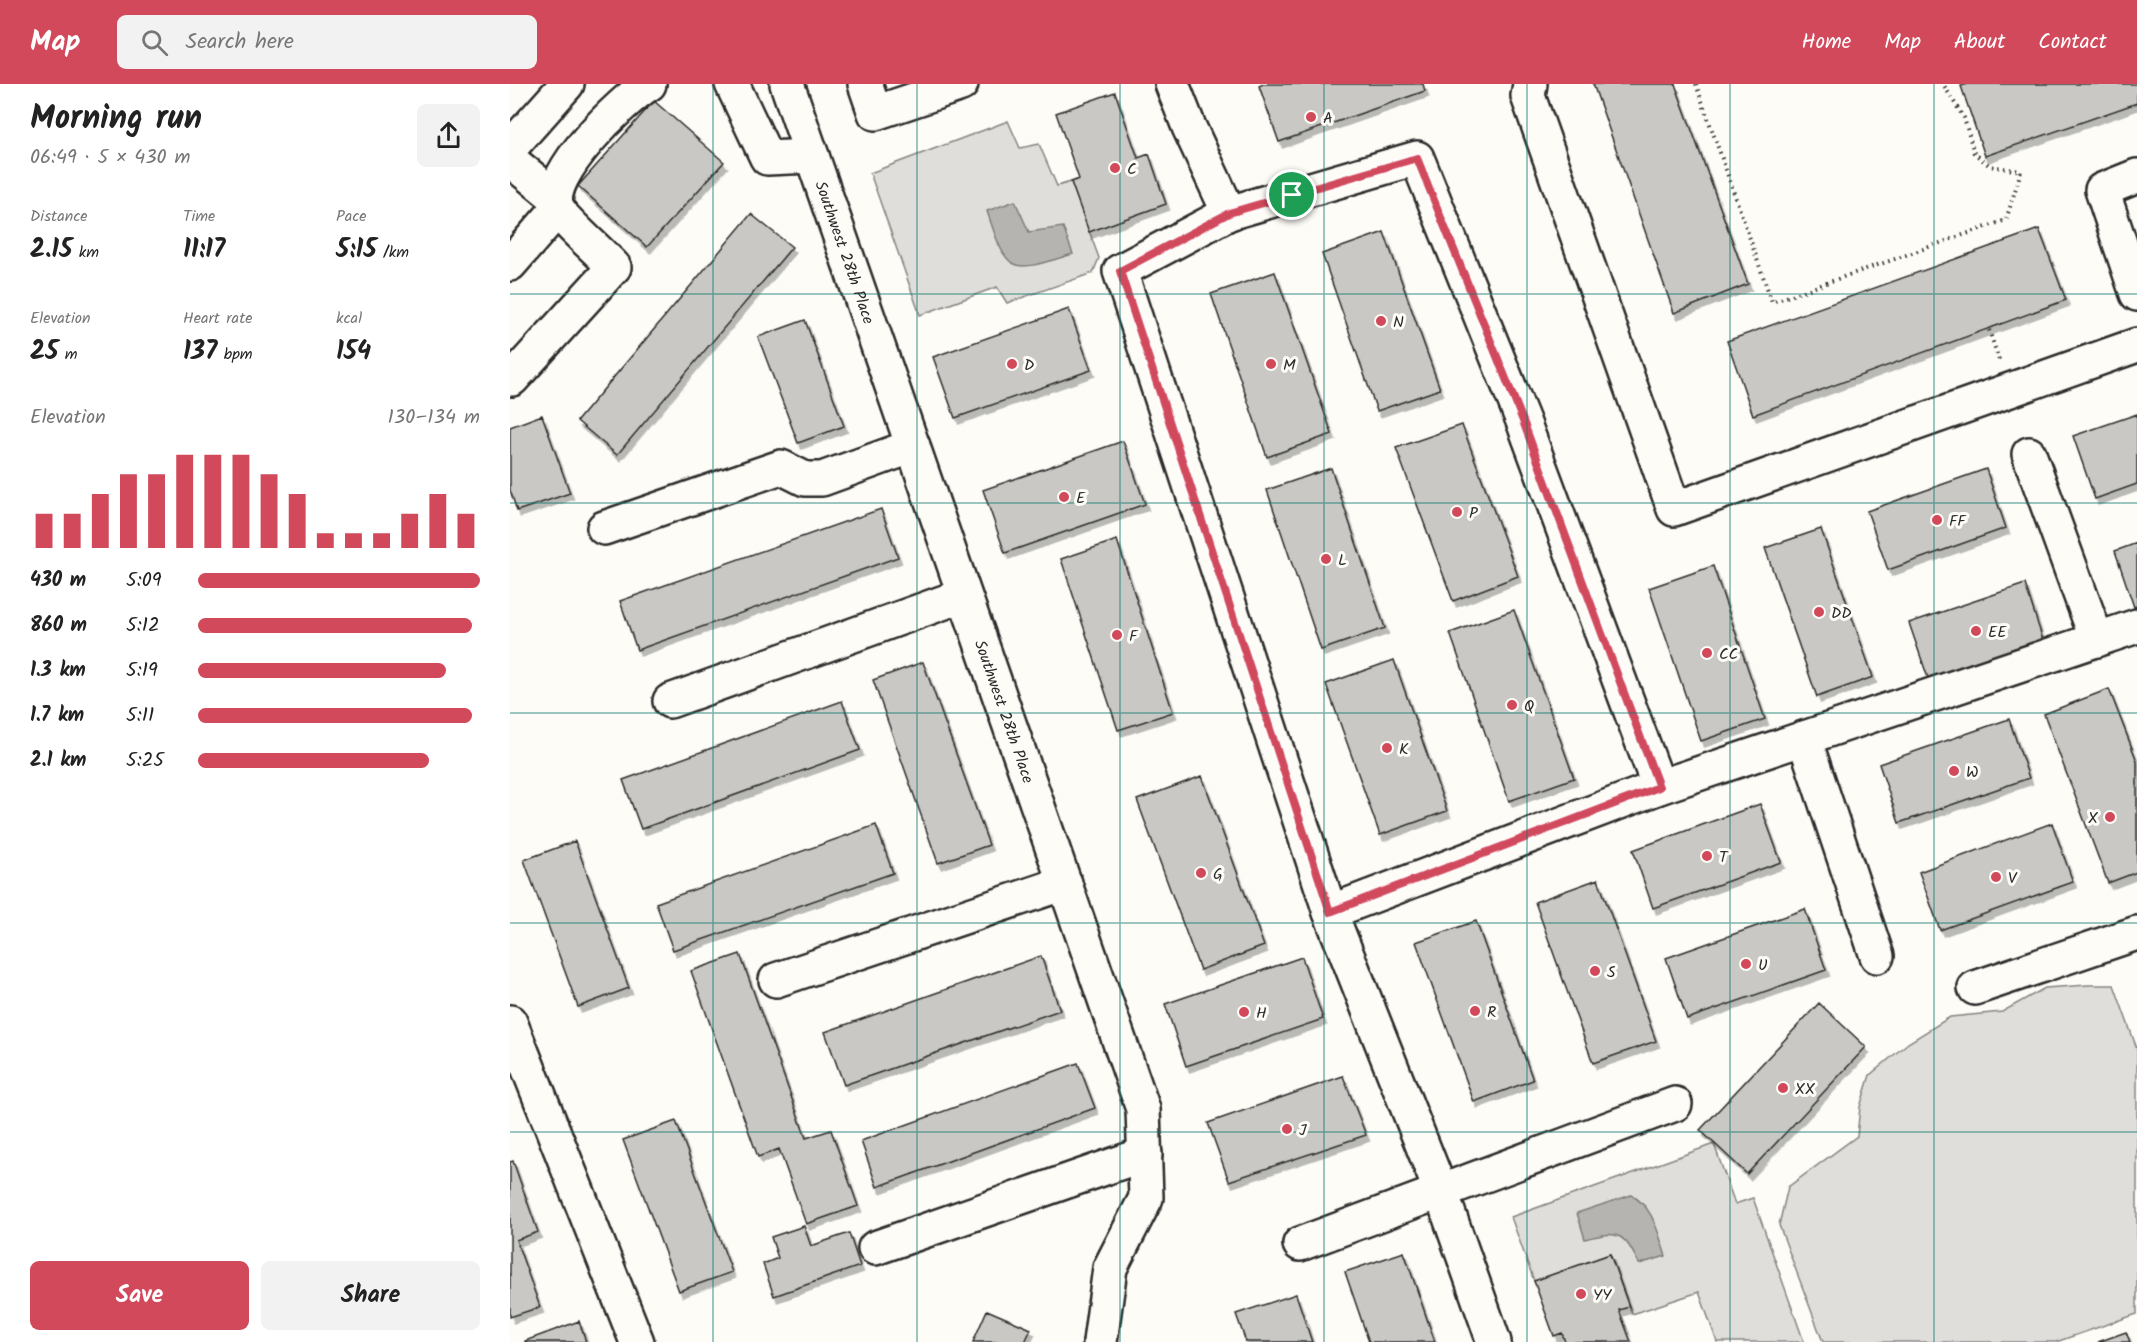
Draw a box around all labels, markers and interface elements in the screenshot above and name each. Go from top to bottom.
search box [117,15,537,69]
text: Map [30,20,81,65]
text: Search here [186,25,294,60]
icon: search [138,26,171,59]
text: Home [1802,26,1851,59]
text: Map [1884,26,1921,59]
text: About [1954,26,2005,59]
text: Contact [2038,26,2107,59]
text: Morning run [30,93,202,146]
button: share [417,104,480,167]
place label: A [1323,106,1333,131]
marker: A [1304,110,1318,124]
text: 06:49 · 5 × 430 m [30,142,191,174]
place label: C [1127,157,1137,182]
marker: C [1108,161,1122,175]
pin [1266,169,1317,220]
street label: Southwest 28th Place [808,178,880,328]
icon: arrive [1275,178,1308,211]
text: Distance [30,204,88,229]
text: Time [183,204,215,229]
text: Pace [336,204,367,229]
text: 2.15 [30,229,72,271]
text: 11:17 [183,229,225,271]
text: 5:15 [336,229,377,271]
text: km [72,240,99,265]
text: /km [377,240,409,265]
text: Elevation [30,306,91,331]
text: Heart rate [183,306,253,331]
text: kcal [336,306,362,331]
place label: N [1393,310,1404,335]
marker: N [1374,314,1388,328]
text: 25 [30,331,58,373]
text: 137 [183,331,217,373]
text: 154 [336,331,371,373]
text: m [58,342,77,367]
text: bpm [217,342,253,367]
place label: D [1024,353,1034,378]
place label: M [1283,353,1296,378]
marker: D [1005,357,1019,371]
marker: M [1264,357,1278,371]
text: Elevation [30,402,106,434]
text: 130–134 m [387,402,480,434]
place label: E [1076,486,1086,511]
marker: E [1057,490,1071,504]
place label: P [1469,501,1478,526]
marker: P [1450,505,1464,519]
place label: FF [1949,509,1967,534]
marker: FF [1930,513,1944,527]
place label: L [1338,548,1347,573]
marker: L [1319,552,1333,566]
text: 430 m [30,565,86,597]
text: 5:09 [126,565,161,597]
place label: DD [1831,601,1852,626]
marker: DD [1812,605,1826,619]
text: 860 m [30,610,87,642]
text: 5:12 [126,610,160,642]
place label: EE [1988,620,2007,645]
place label: F [1129,624,1139,649]
marker: EE [1969,624,1983,638]
marker: F [1110,628,1124,642]
street label: Southwest 28th Place [967,637,1040,787]
place label: CC [1719,642,1738,667]
marker: CC [1700,646,1714,660]
text: 1.3 km [30,655,86,687]
text: 5:19 [126,655,158,687]
place label: Q [1524,694,1534,719]
marker: Q [1505,698,1519,712]
text: 1.7 km [30,700,84,732]
text: 5:11 [126,700,154,732]
place label: K [1399,737,1409,762]
marker: K [1380,741,1394,755]
text: 2.1 km [30,745,86,777]
text: 5:25 [126,745,164,777]
place label: W [1966,760,1979,785]
marker: W [1947,764,1961,778]
place label: X [2088,806,2099,831]
marker: X [2103,810,2117,824]
place label: T [1719,845,1729,870]
marker: T [1700,849,1714,863]
place label: G [1213,862,1223,887]
marker: G [1194,866,1208,880]
place label: V [2008,866,2018,891]
marker: V [1989,870,2003,884]
place label: U [1758,953,1768,978]
marker: U [1739,957,1753,971]
place label: S [1607,960,1616,985]
marker: S [1588,964,1602,978]
place label: R [1487,1000,1496,1025]
place label: H [1256,1001,1267,1026]
marker: R [1468,1004,1482,1018]
marker: H [1237,1005,1251,1019]
place label: XX [1795,1077,1816,1102]
marker: XX [1776,1081,1790,1095]
place label: J [1299,1118,1307,1143]
marker: J [1280,1122,1294,1136]
button: Save [30,1261,249,1330]
button: Share [261,1261,480,1330]
place label: YY [1593,1283,1612,1308]
marker: YY [1574,1287,1588,1301]

